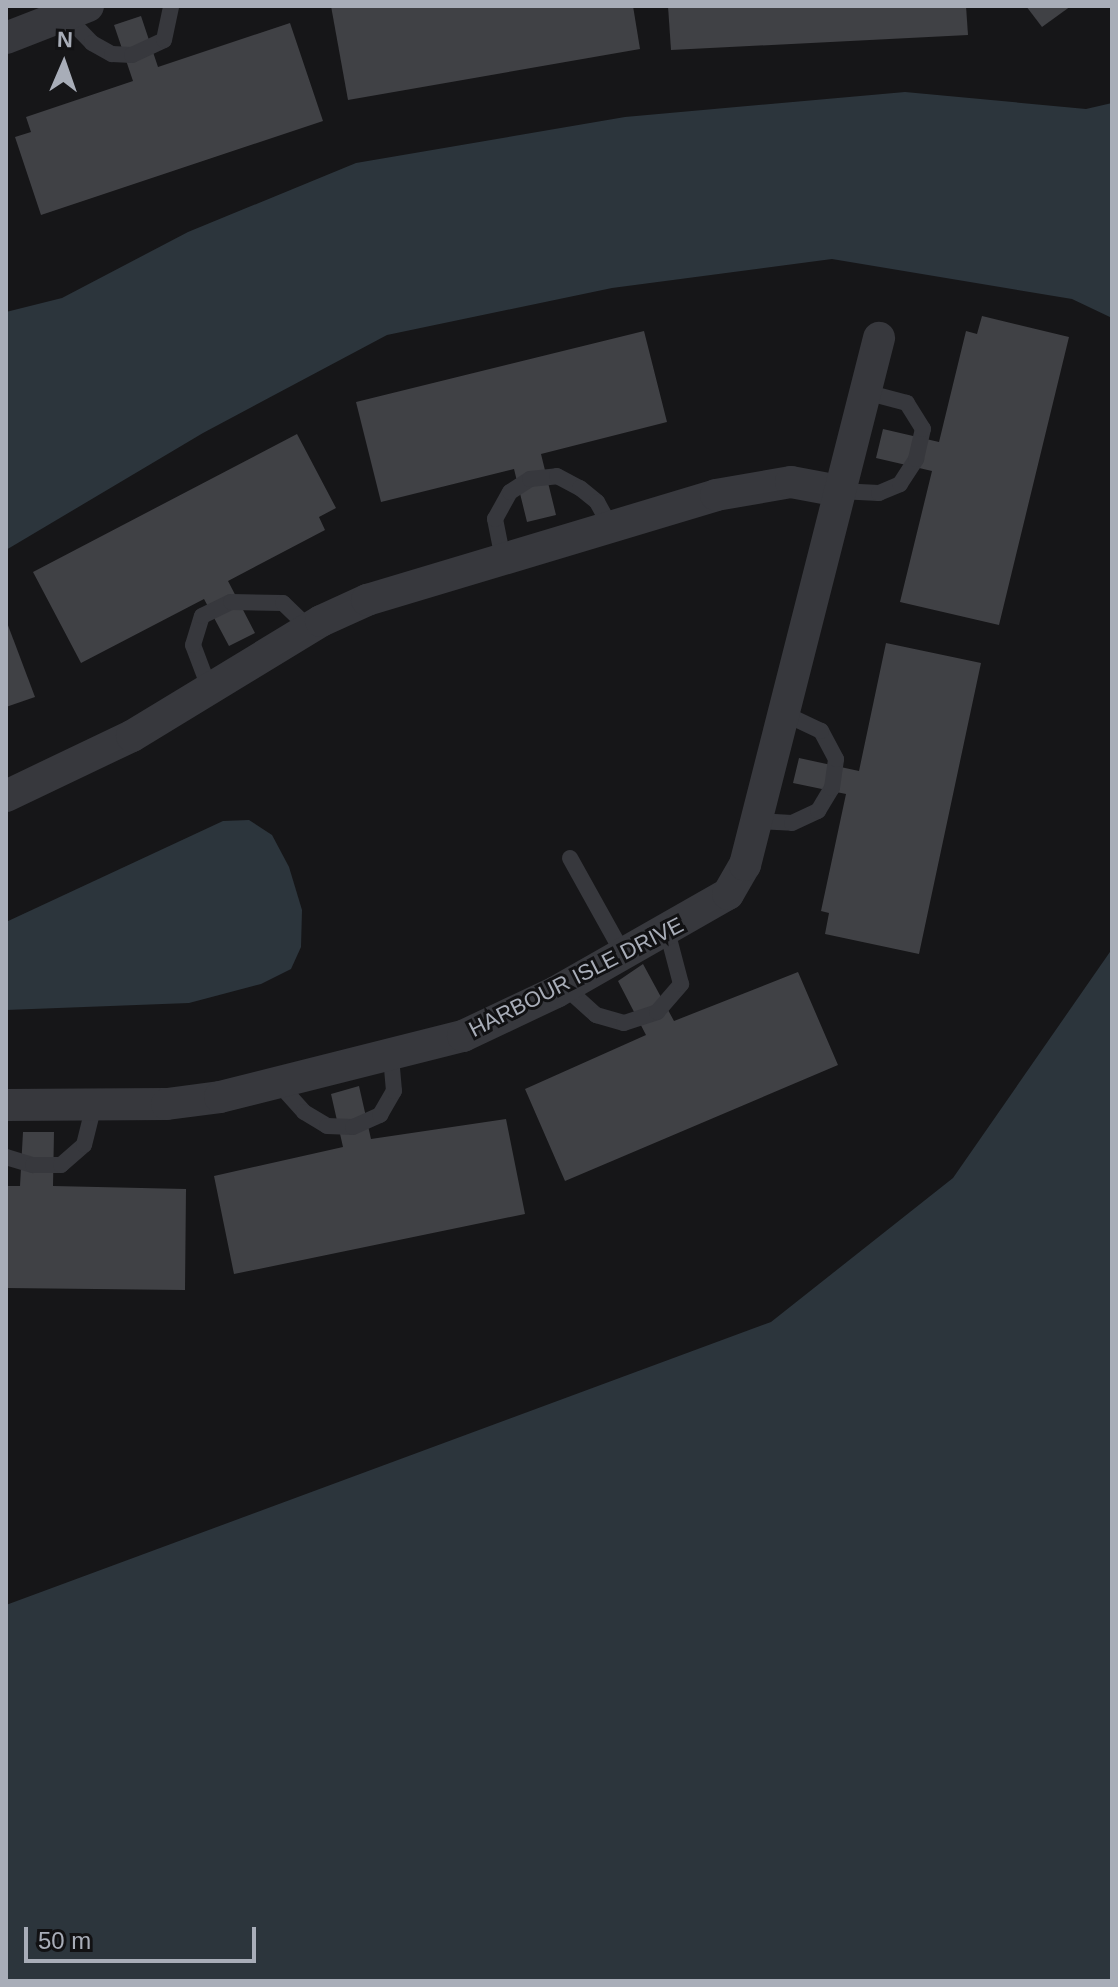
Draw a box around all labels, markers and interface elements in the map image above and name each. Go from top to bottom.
north arrow [24,24,104,104]
text: N [56,27,73,52]
street label: HARBOUR ISLE DRIVE [464,911,688,1043]
scale bar [28,1911,260,1961]
text: 50 m [38,1927,91,1954]

